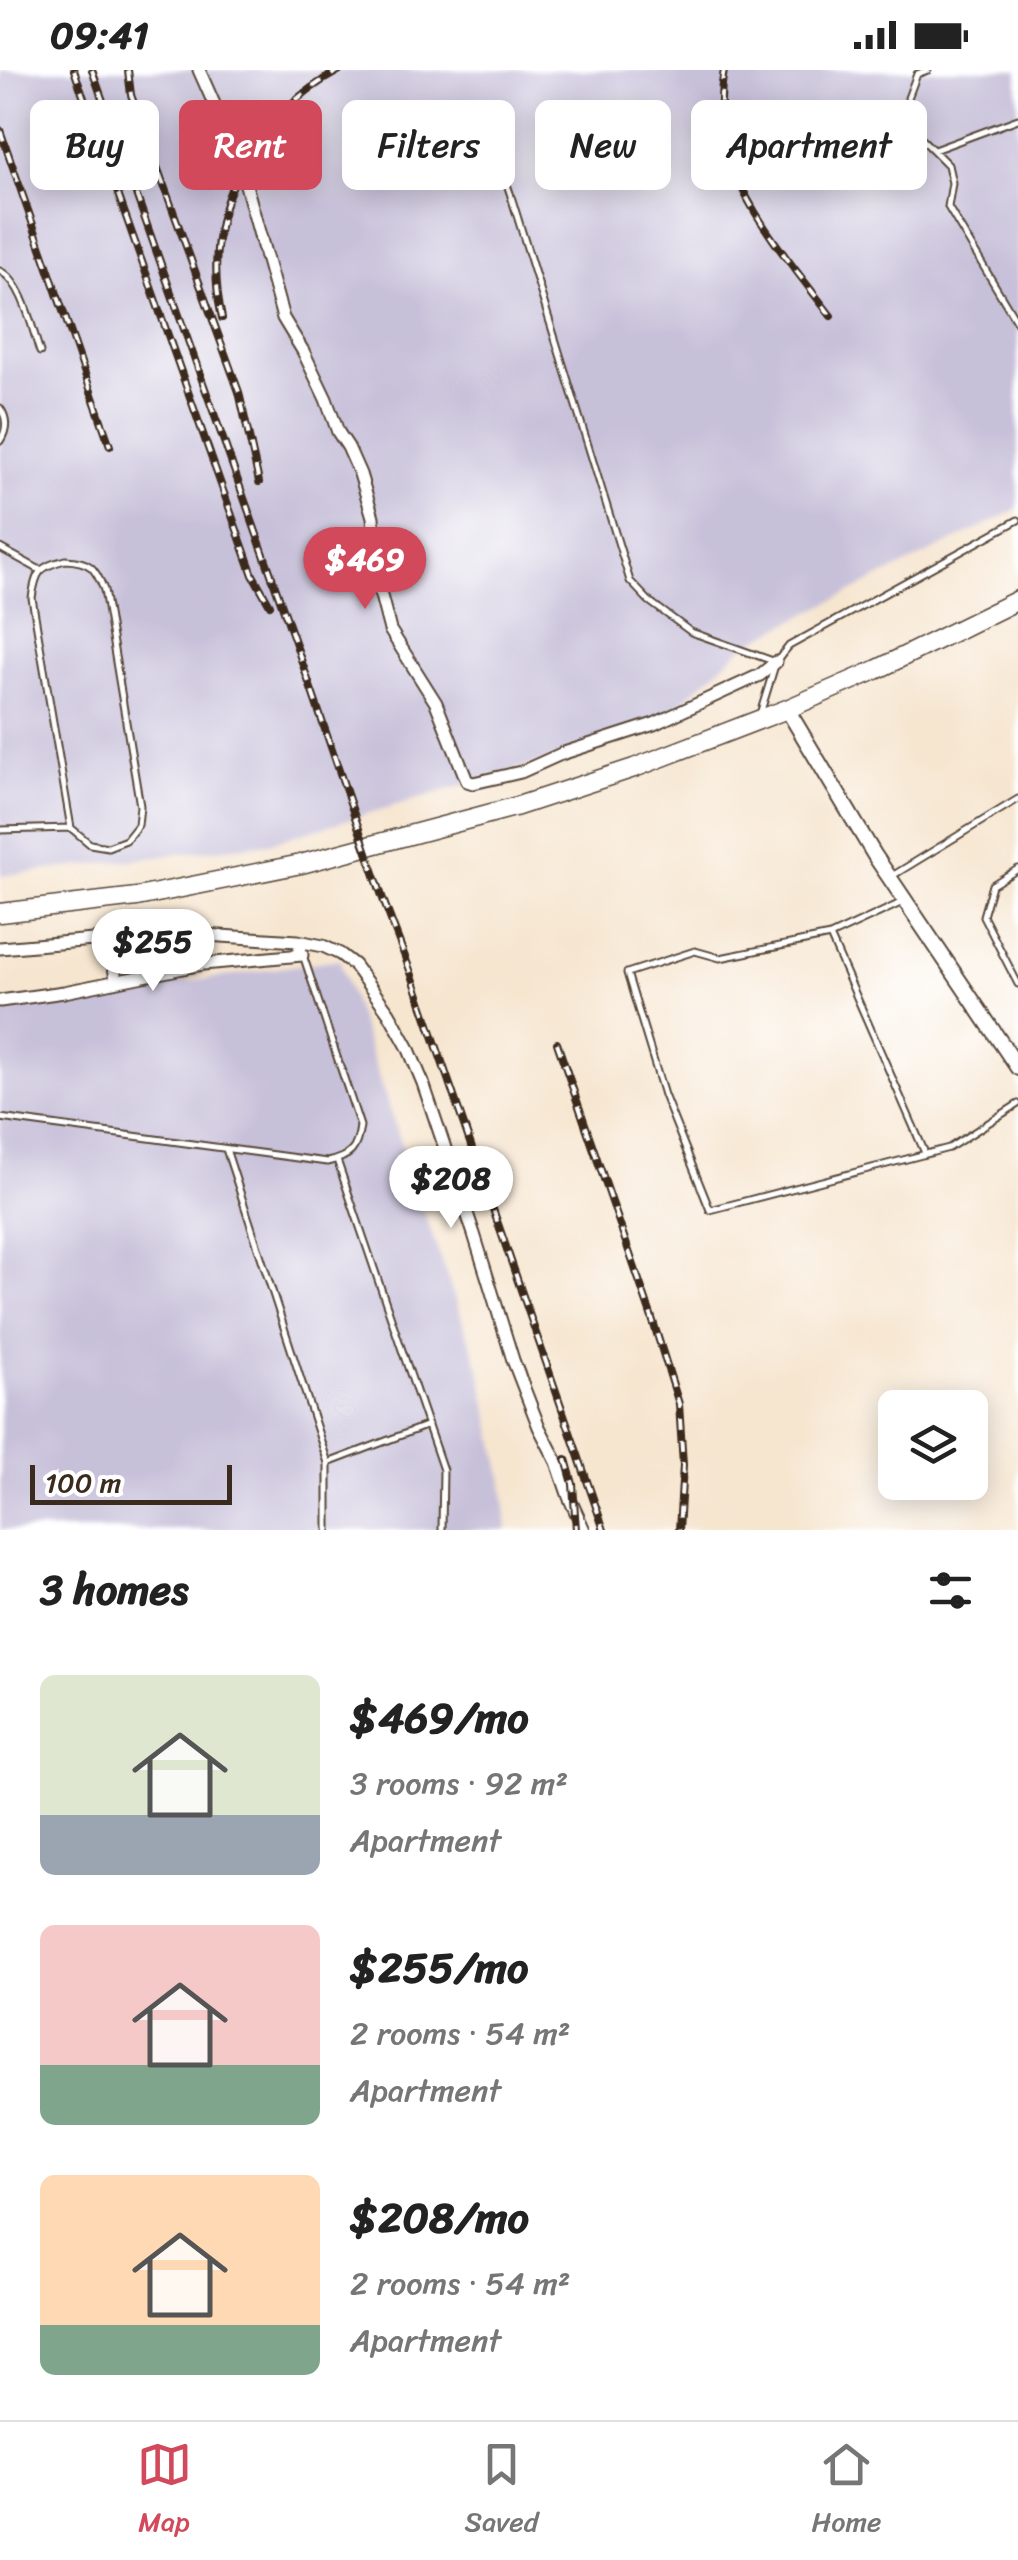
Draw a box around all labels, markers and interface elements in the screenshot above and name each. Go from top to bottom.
text: 09:41 [50,2,149,69]
chip: Buy [30,100,159,190]
chip: Rent [179,100,322,190]
chip: Filters [342,100,515,190]
chip: New [535,100,671,190]
chip: Apartment [691,100,927,190]
pin: $469 [306,527,424,612]
text: $469 [325,531,405,588]
pin: $255 [94,909,212,994]
text: $255 [113,913,193,970]
pin: $208 [392,1146,510,1231]
text: $208 [411,1150,491,1207]
map controls [878,1390,988,1500]
button: layers [878,1390,988,1500]
text: 100 m [45,1458,121,1507]
scale bar [30,1460,232,1504]
text: 3 homes [40,1553,188,1627]
icon: filters [923,1563,978,1618]
text: $469/mo [350,1681,529,1755]
icon: home [120,1715,240,1835]
text: 3 rooms · 92 m² [350,1755,568,1812]
text: Apartment [350,1812,501,1869]
text: $255/mo [350,1931,528,2005]
icon: home [120,1965,240,2085]
text: 2 rooms · 54 m² [350,2005,570,2062]
text: Apartment [350,2062,501,2119]
text: $208/mo [350,2181,529,2255]
icon: home [120,2215,240,2335]
text: 2 rooms · 54 m² [350,2255,570,2312]
text: Apartment [350,2312,501,2369]
tab: Map [137,2437,192,2546]
tab: Saved [465,2437,538,2546]
tab: Home [812,2437,881,2546]

